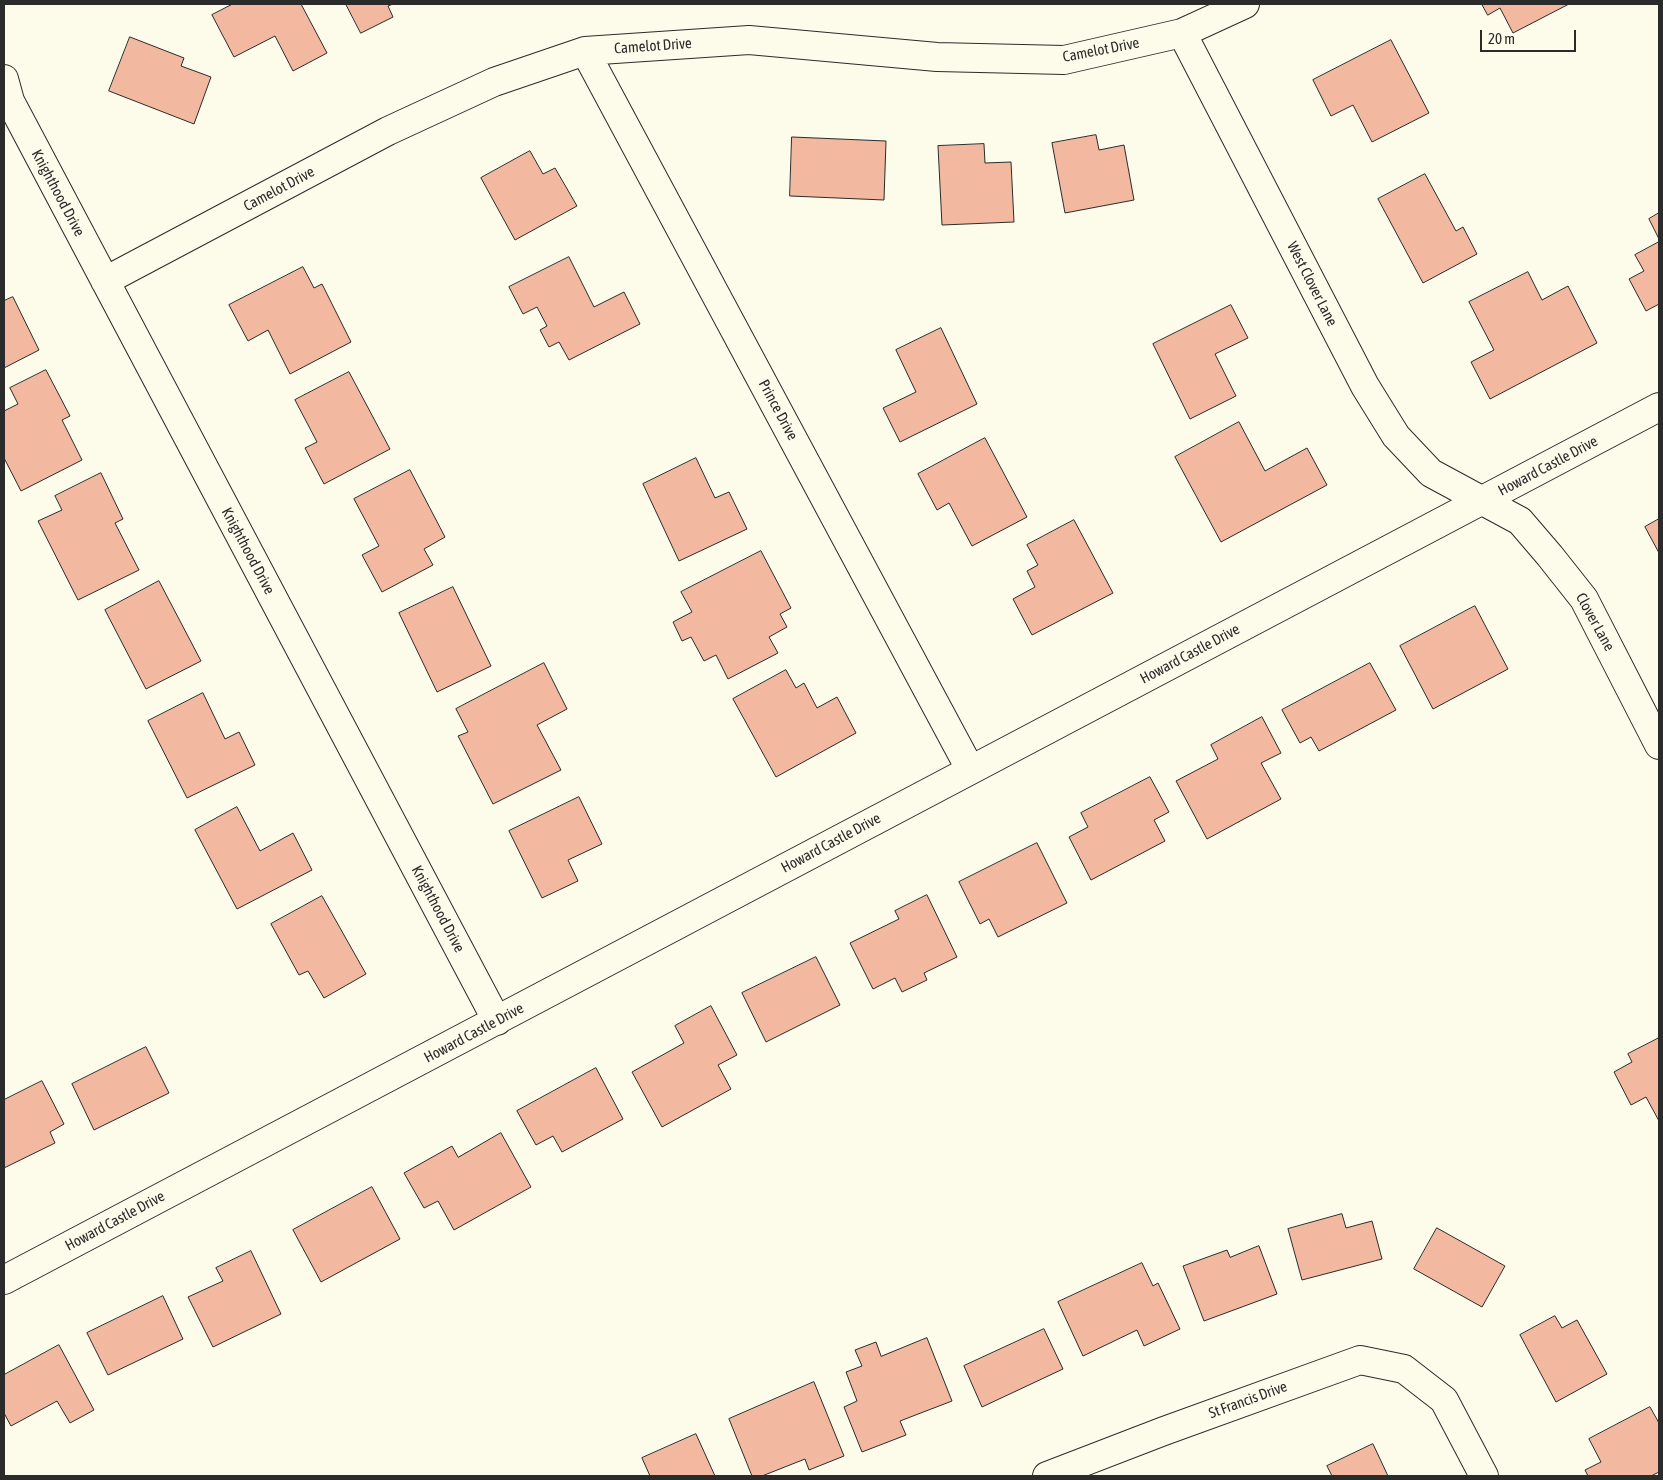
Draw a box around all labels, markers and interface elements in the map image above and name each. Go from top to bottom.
scale bar [1483,20,1579,52]
text: 20 m [1488,30,1515,47]
street label: Camelot Drive [614,34,692,58]
street label: Camelot Drive [1061,34,1141,66]
street label: Knighthood Drive [28,146,88,240]
street label: Camelot Drive [240,163,318,215]
street label: West Clover Lane [1283,239,1341,329]
street label: Prince Drive [755,377,801,443]
street label: Howard Castle Drive [1495,432,1601,500]
street label: Knighthood Drive [218,504,278,598]
street label: Clover Lane [1572,590,1618,654]
street label: Howard Castle Drive [1137,620,1243,688]
street label: Howard Castle Drive [778,809,884,877]
street label: Knighthood Drive [408,862,468,956]
street label: Howard Castle Drive [421,999,527,1067]
street label: Howard Castle Drive [62,1187,168,1255]
street label: St Francis Drive [1206,1377,1290,1423]

